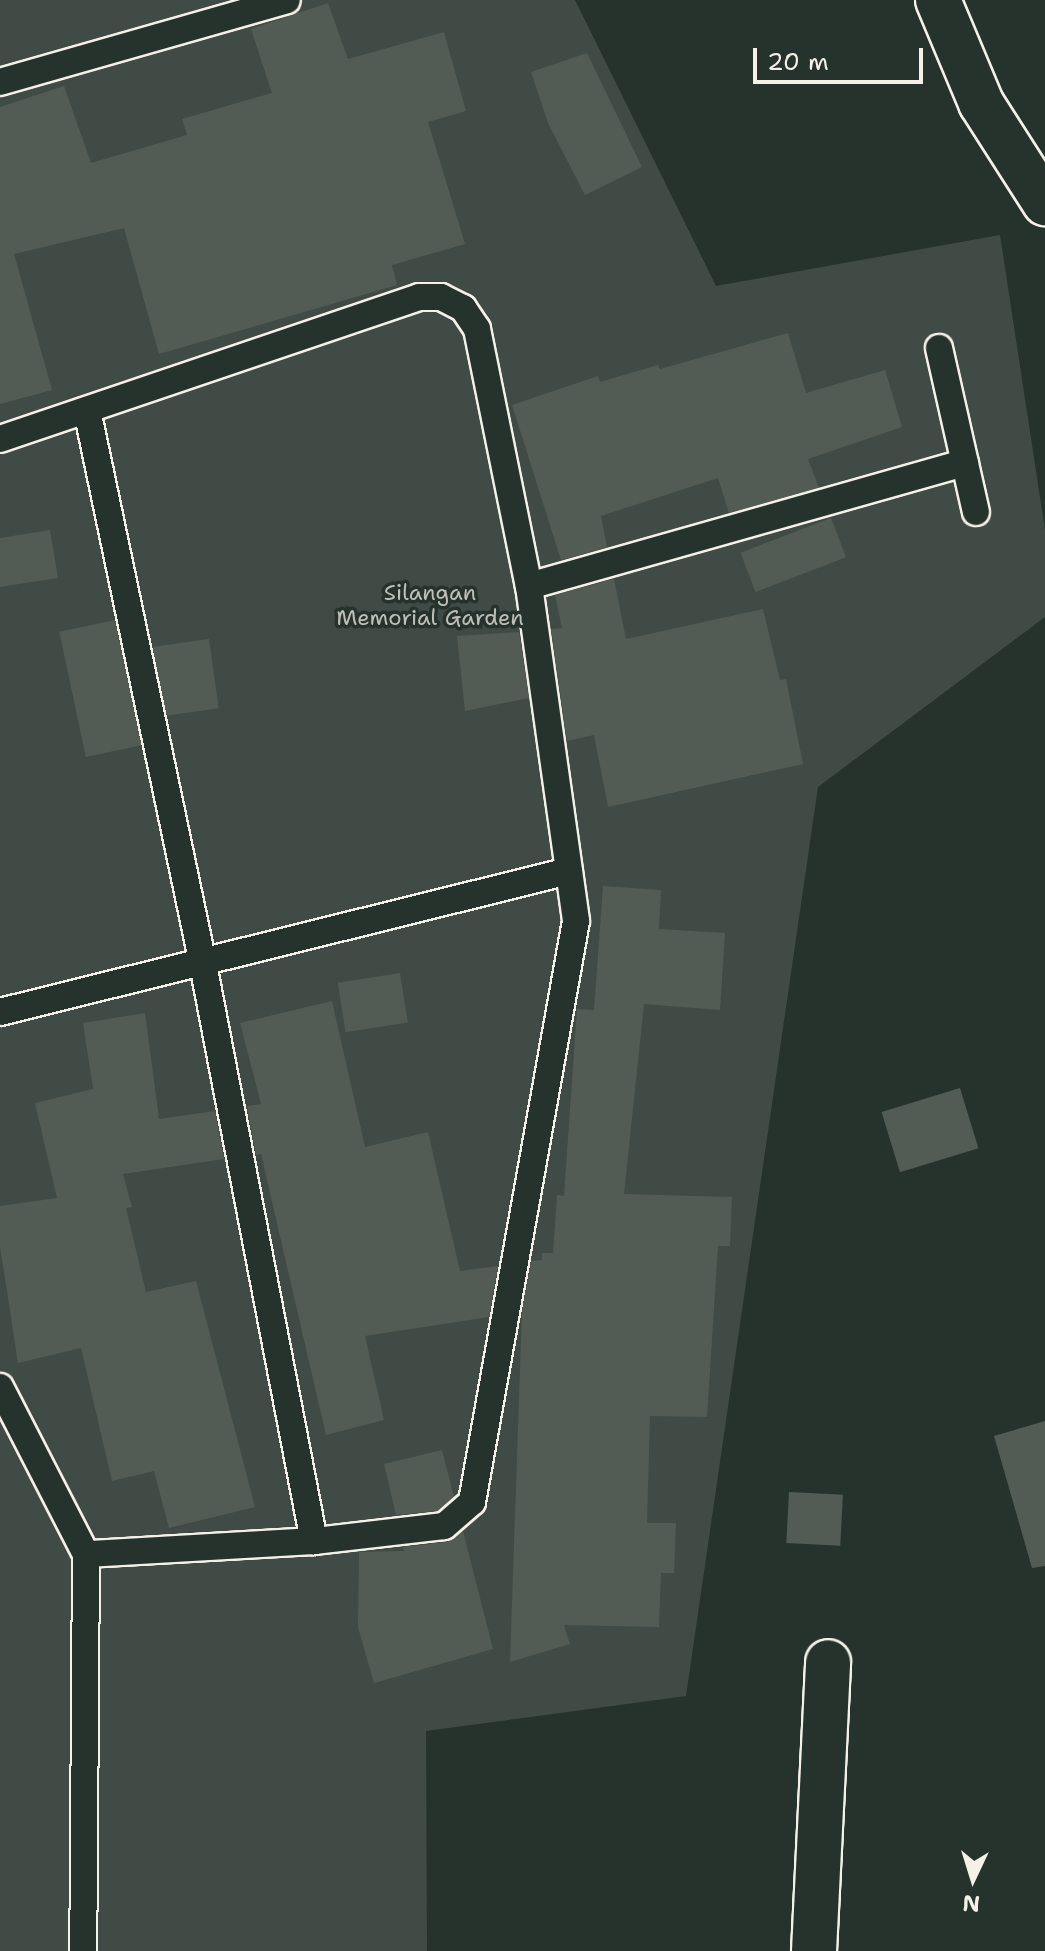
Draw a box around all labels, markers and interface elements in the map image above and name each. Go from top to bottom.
scale bar [757,32,927,82]
text: 20 m [767,46,829,78]
park label: Silangan Memorial Garden [336,579,524,630]
north arrow [933,1839,1013,1919]
text: N [962,1888,981,1919]

